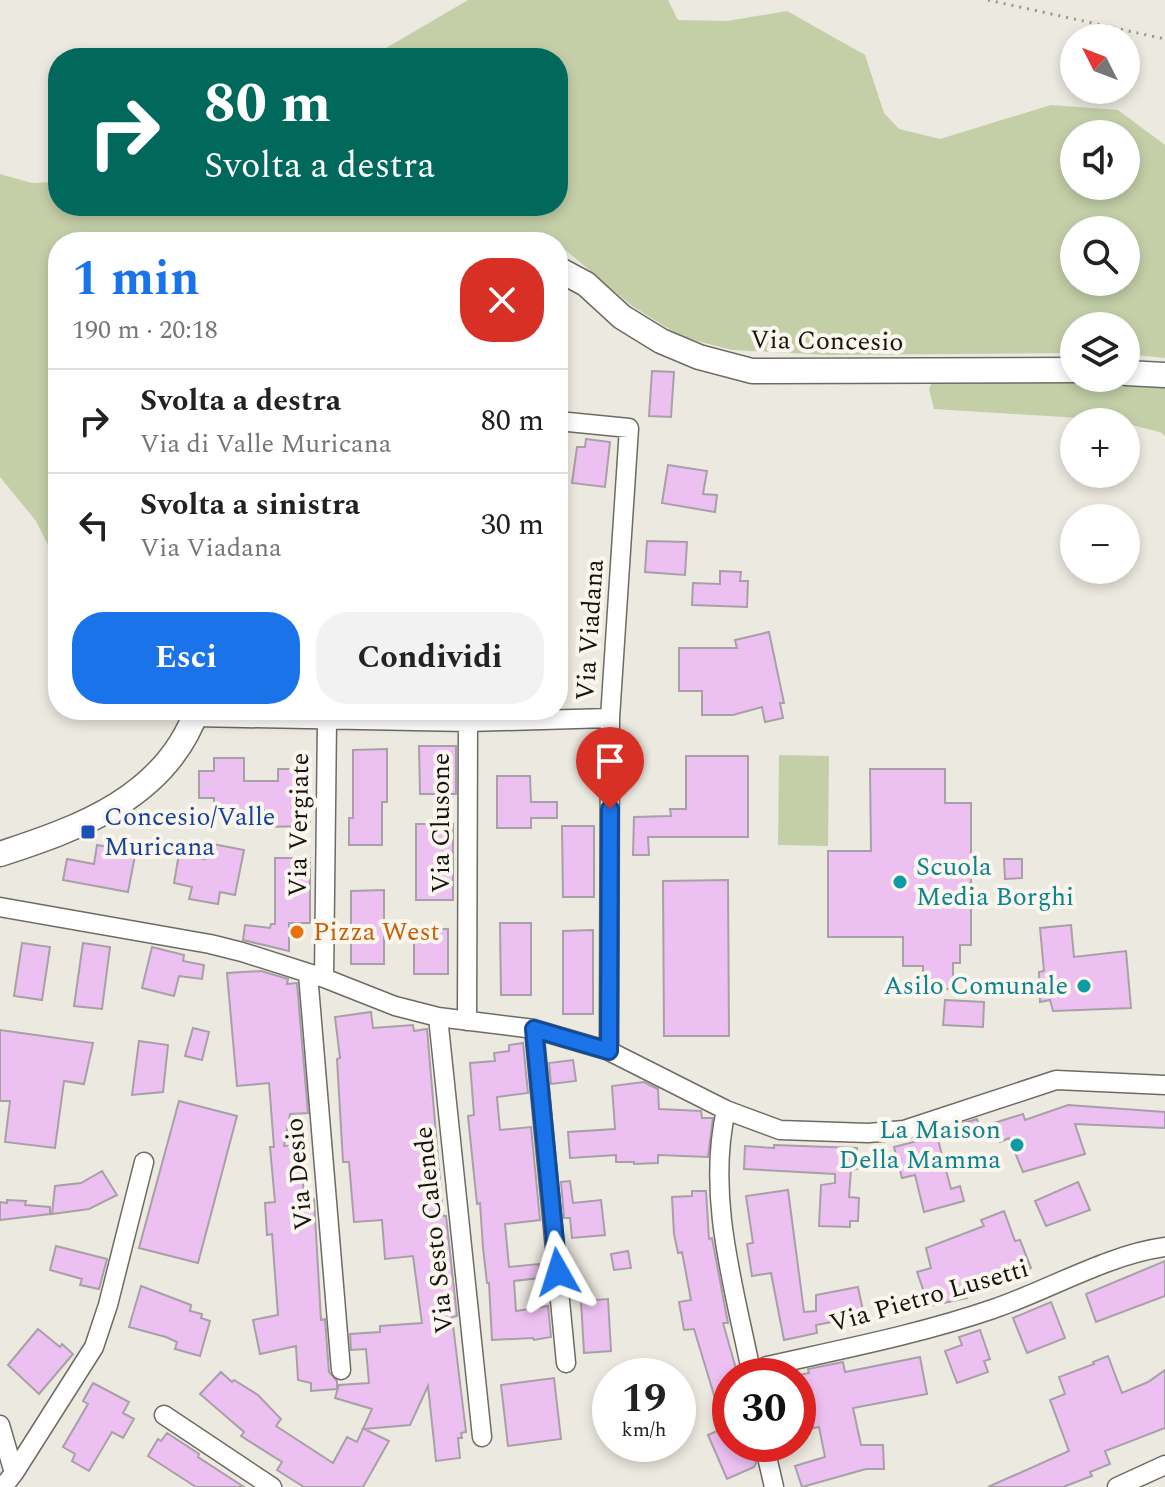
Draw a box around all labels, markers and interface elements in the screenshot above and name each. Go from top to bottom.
north arrow [1060,24,1140,104]
map controls [1060,24,1140,584]
text: 80 m [204,62,331,147]
icon: right [72,80,176,184]
button: sound [1060,120,1140,200]
text: Svolta a destra [204,139,435,194]
button: search [1060,216,1140,296]
text: 1 min [72,243,200,316]
button: close [460,258,544,342]
text: 190 m · 20:18 [72,310,218,350]
button: layers [1060,312,1140,392]
street label: Via Concesio [750,320,904,362]
text: Svolta a destra [140,378,341,424]
text: 80 m [481,398,544,444]
icon: right [72,399,116,443]
button: + [1060,408,1140,488]
text: Via di Valle Muricana [140,424,392,464]
text: Svolta a sinistra [140,482,360,528]
text: 30 m [481,502,544,548]
icon: left [72,503,116,547]
button: − [1060,504,1140,584]
text: Via Viadana [140,528,282,568]
street label: Via Viadana [565,558,615,702]
button: Esci [72,612,300,704]
button: Condividi [316,612,544,704]
pin [576,727,644,809]
icon: arrive [588,739,632,783]
street label: Via Vergiate [278,753,320,897]
street label: Via Clusone [421,753,461,893]
place label: Concesio/Valle Muricana [104,797,275,867]
marker: Concesio/Valle Muricana [79,823,97,841]
place label: Scuola Media Borghi [916,847,1074,917]
marker: Scuola Media Borghi [891,873,909,891]
place label: Pizza West [313,912,440,952]
marker: Pizza West [288,923,306,941]
place label: Asilo Comunale [884,966,1068,1006]
marker: Asilo Comunale [1075,977,1093,995]
place label: La Maison Della Mamma [839,1110,1001,1180]
street label: Via Desio [274,1116,324,1232]
street label: Via Sesto Calende [403,1124,465,1336]
marker: La Maison Della Mamma [1008,1136,1026,1154]
position arrow [516,1230,600,1314]
street label: Via Pietro Lusetti [825,1248,1033,1344]
speed limit sign: 30 [712,1358,816,1462]
text: 19 [622,1369,666,1430]
text: km/h [622,1415,667,1445]

